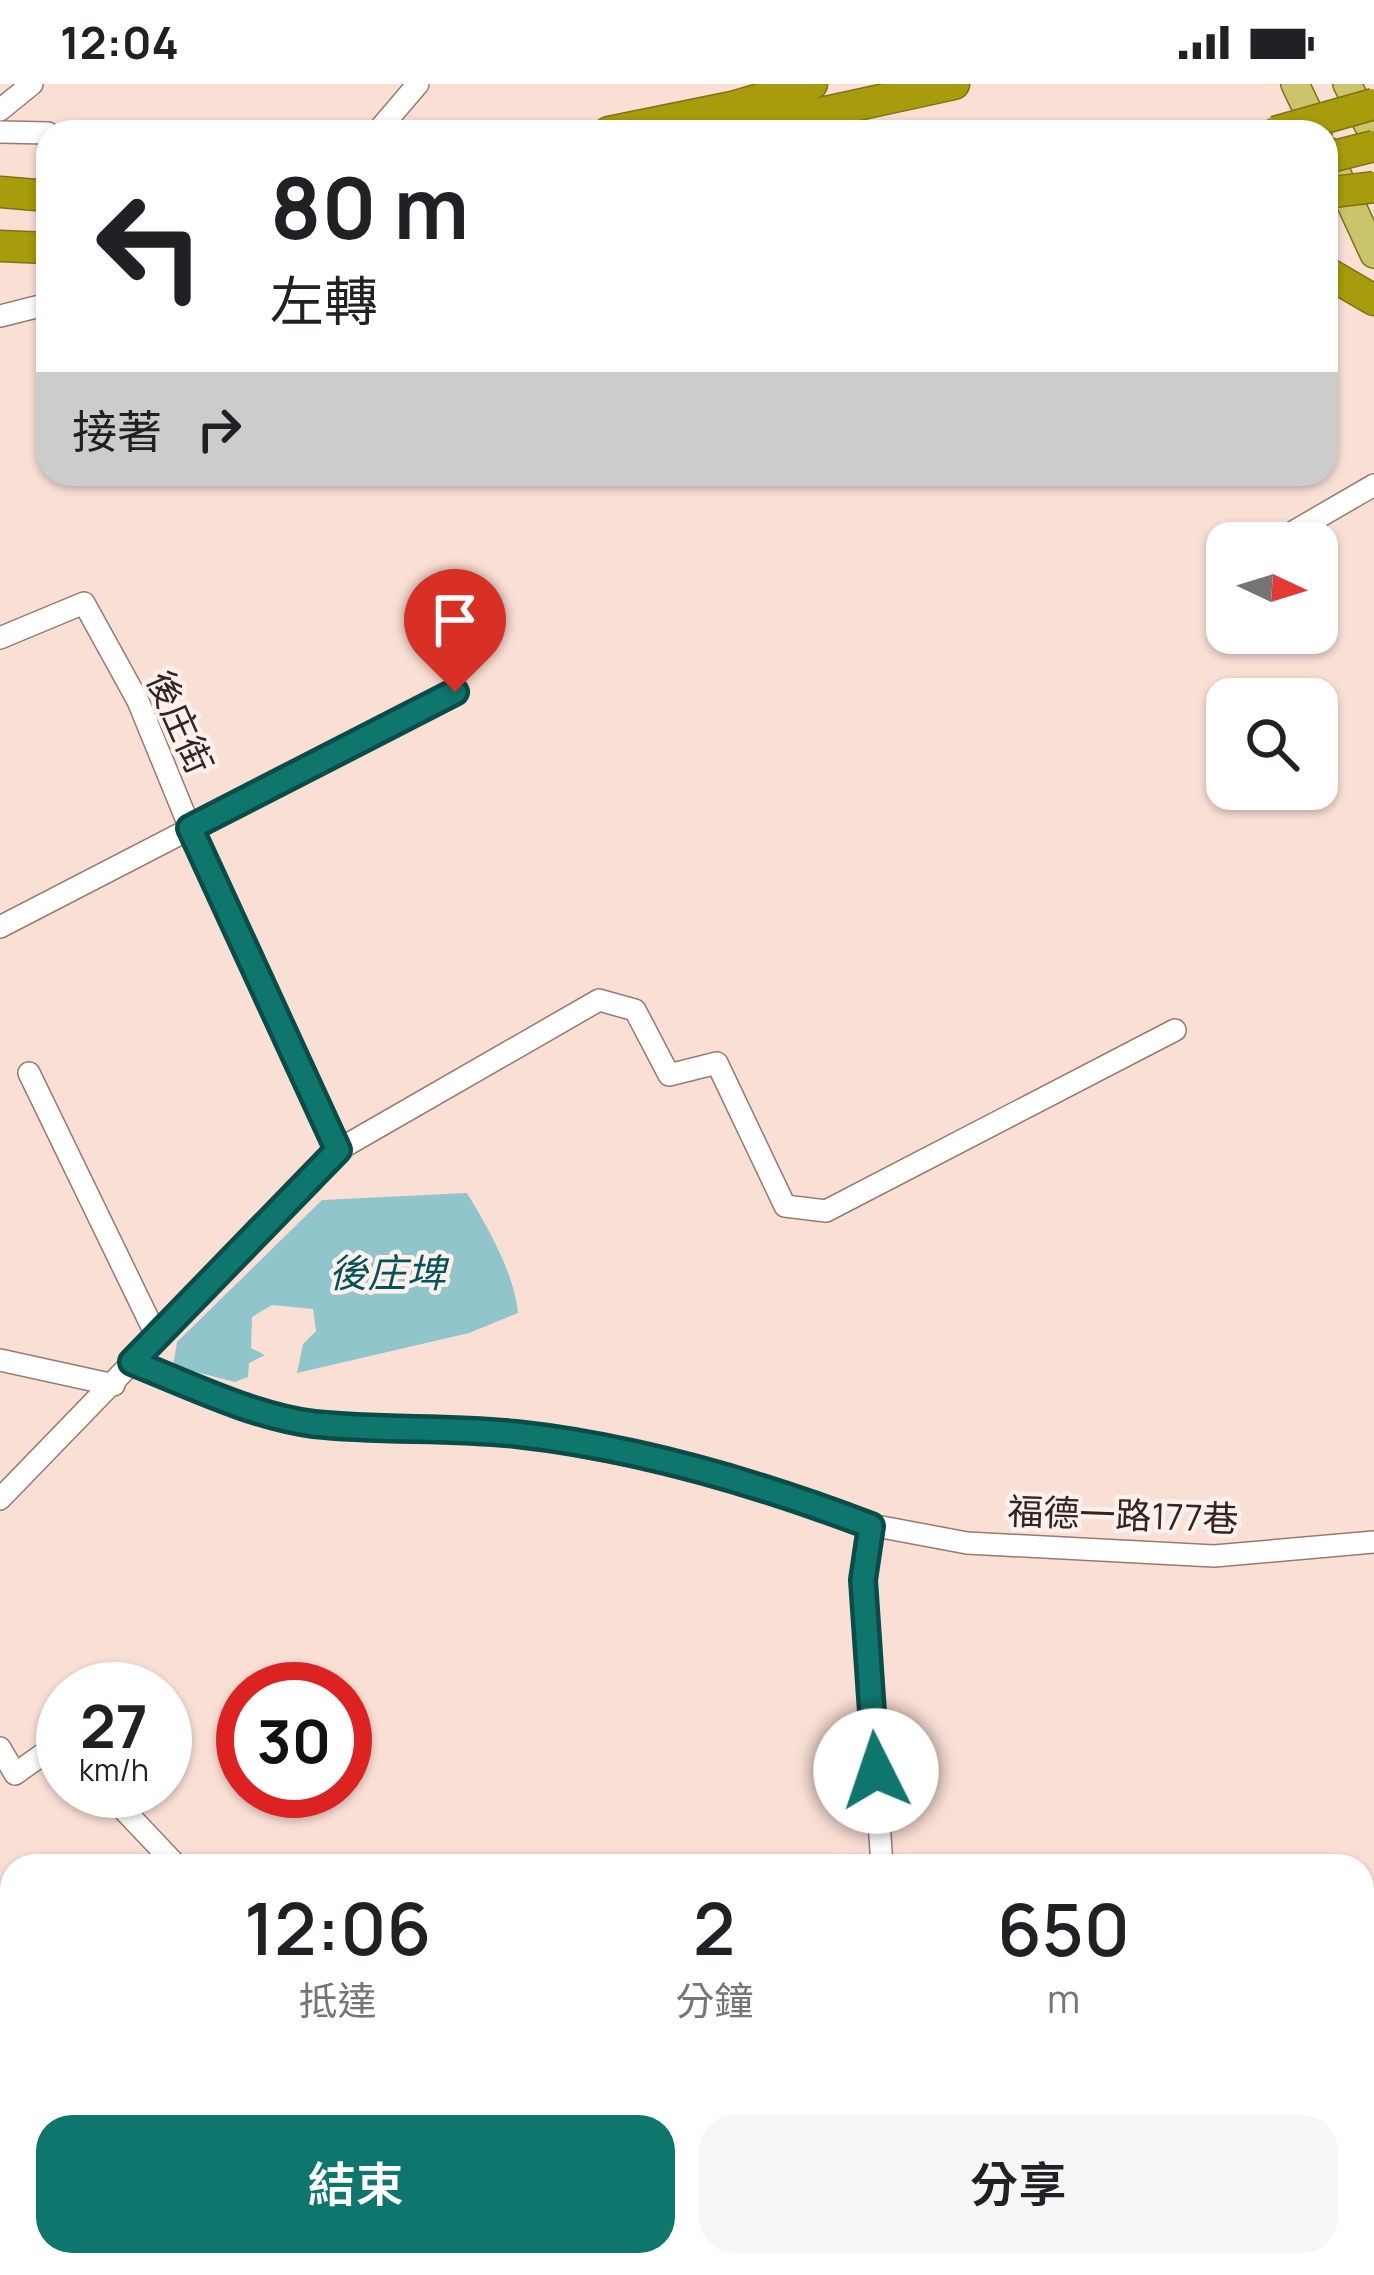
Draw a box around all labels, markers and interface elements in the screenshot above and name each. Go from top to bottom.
text: 12:04 [60,11,179,73]
text: 80 m [270,149,469,264]
icon: left [72,168,228,324]
text: 左轉 [270,263,378,337]
icon: right [186,396,252,462]
text: 接著 [72,400,162,462]
north arrow [1206,522,1338,654]
map controls [1206,522,1338,810]
pin [404,569,506,692]
icon: arrive [422,587,488,653]
street label: 後庄街 [136,662,225,781]
button: search [1206,678,1338,810]
water label: 後庄埤 [328,1245,449,1299]
street label: 福德一路177巷 [1007,1486,1239,1543]
speed limit sign: 30 [216,1662,372,1818]
text: 27 [80,1684,148,1766]
position arrow [813,1708,939,1834]
text: km/h [79,1749,149,1790]
text: 12:06 [244,1878,431,1977]
text: 2 [693,1878,735,1977]
text: 650 [997,1879,1130,1978]
text: m [1047,1971,1080,2025]
text: 抵達 [299,1973,377,2027]
text: 分鐘 [675,1973,753,2027]
button: 結束 [36,2115,675,2253]
button: 分享 [699,2115,1338,2253]

